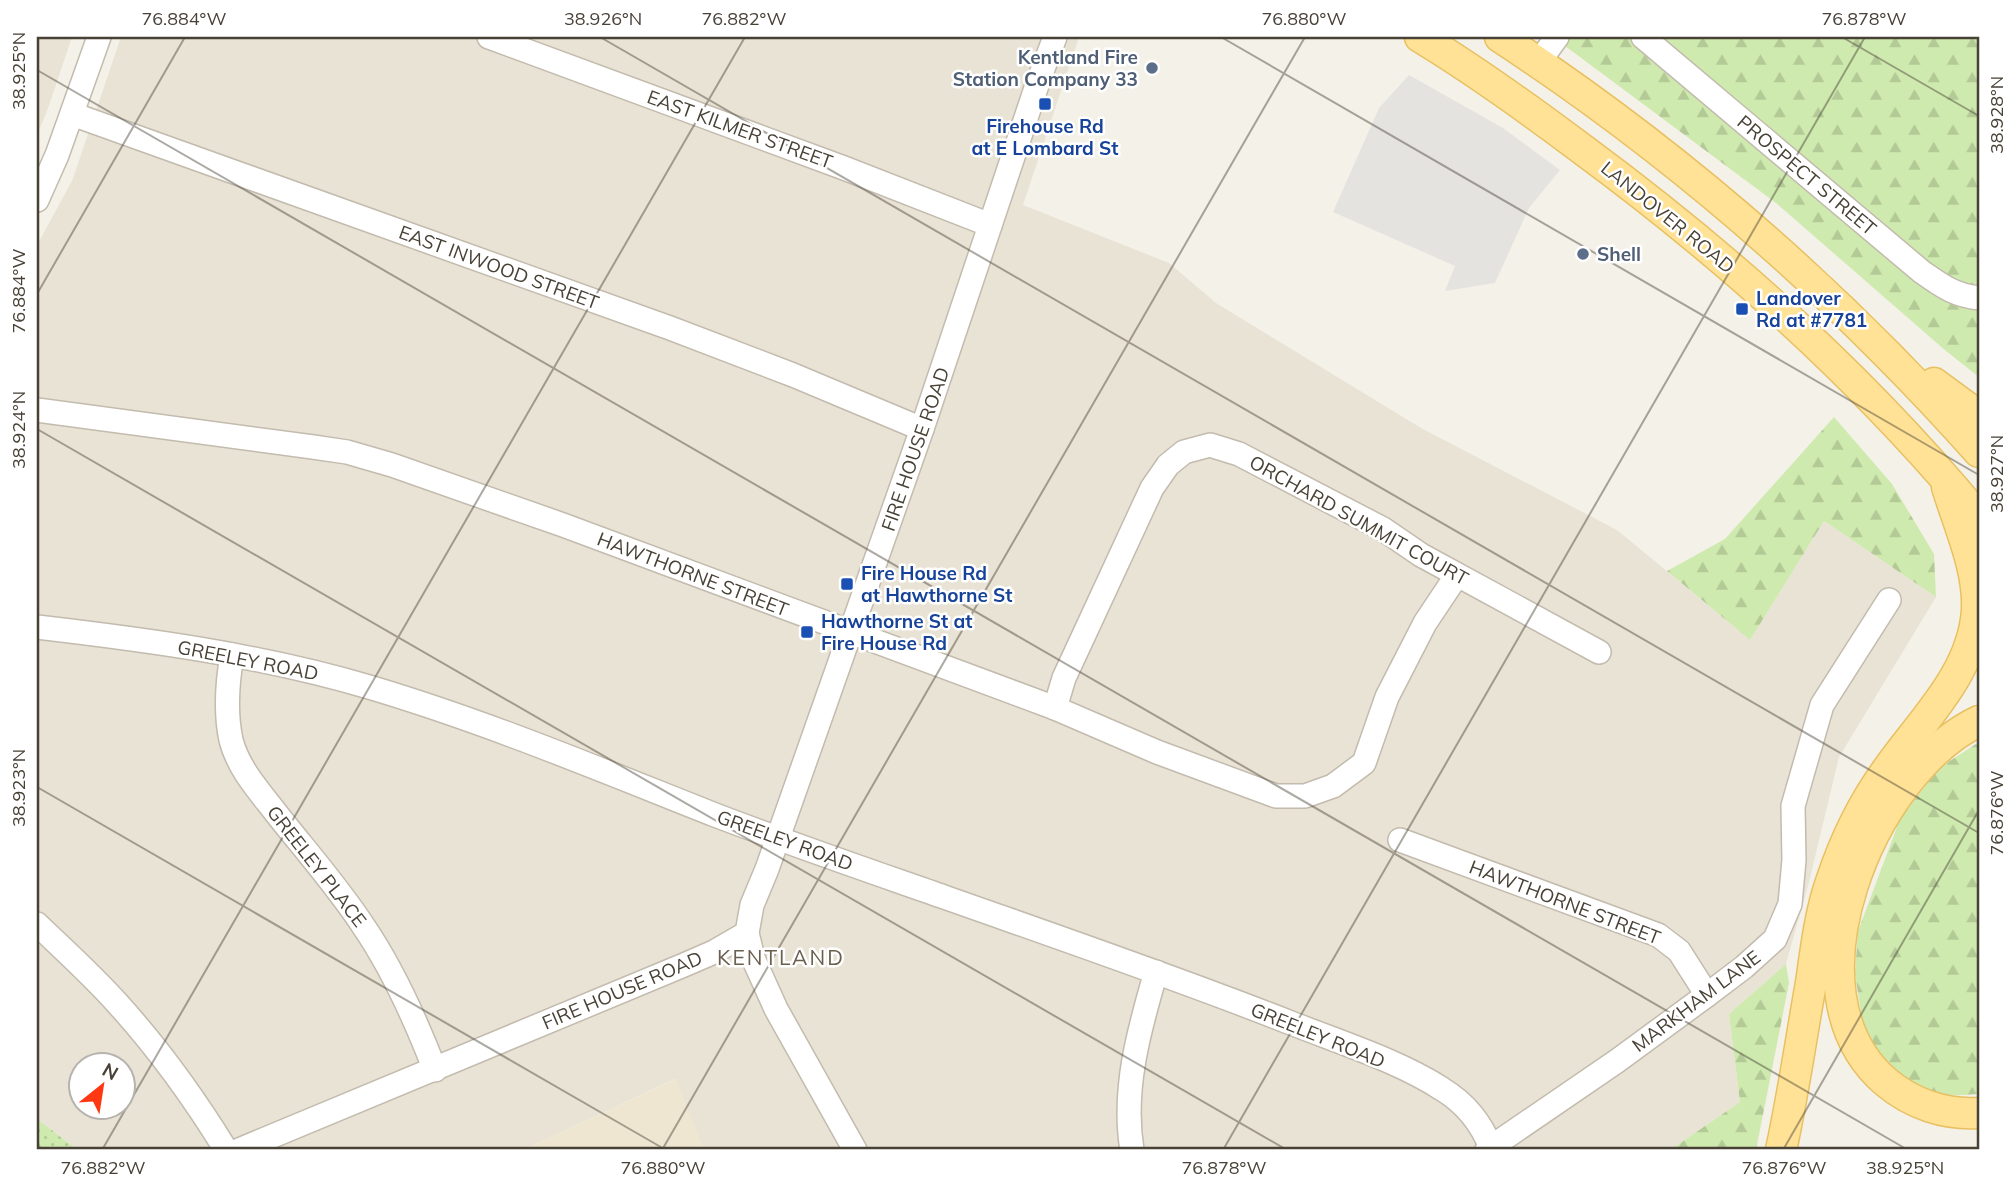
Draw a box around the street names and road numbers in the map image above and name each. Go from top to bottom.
street label: EAST KILMER STREET [644,84,836,174]
street label: PROSPECT STREET [1732,110,1882,241]
street label: LANDOVER ROAD [1596,156,1740,278]
street label: EAST INWOOD STREET [396,220,603,315]
street label: FIRE HOUSE ROAD [876,364,954,534]
street label: ORCHARD SUMMIT COURT [1245,450,1473,591]
street label: HAWTHORNE STREET [594,526,792,622]
street label: GREELEY ROAD [176,635,320,685]
street label: GREELEY PLACE [262,800,372,932]
street label: GREELEY ROAD [714,804,856,876]
street label: HAWTHORNE STREET [1466,854,1664,950]
street label: FIRE HOUSE ROAD [538,945,706,1035]
street label: MARKHAM LANE [1627,945,1765,1057]
street label: GREELEY ROAD [1247,997,1389,1073]

